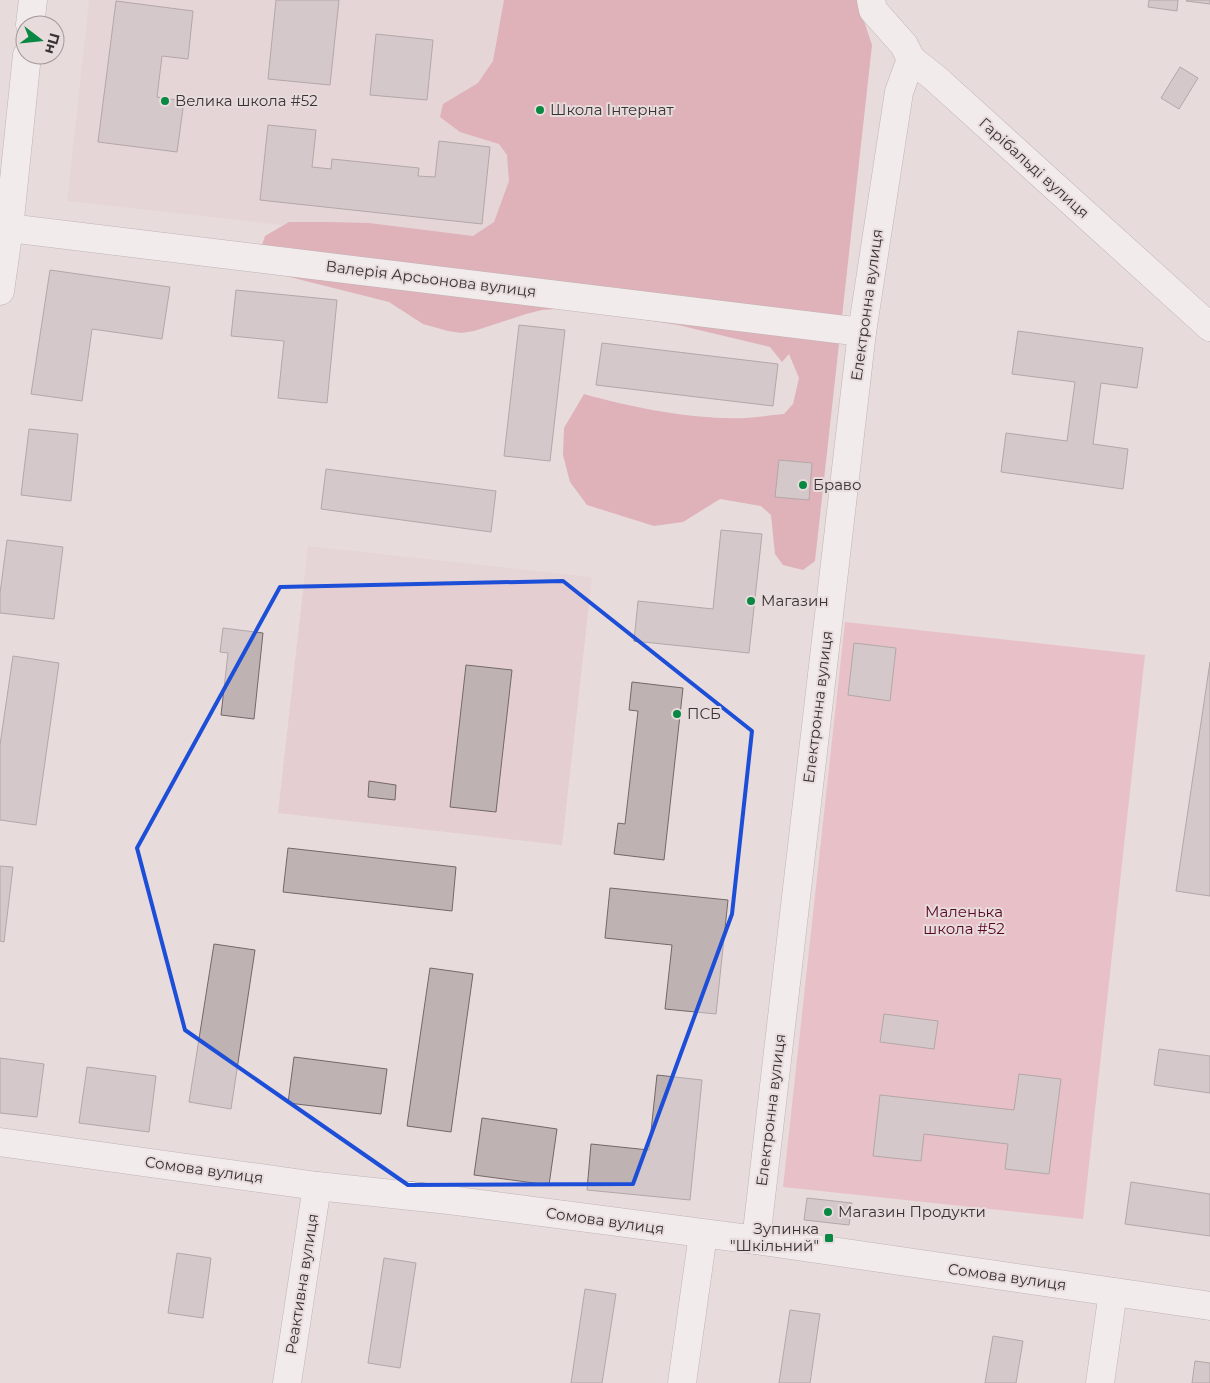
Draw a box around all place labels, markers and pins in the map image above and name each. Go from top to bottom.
place label: Велика школа #52 [175,91,318,110]
marker: Велика школа #52 [159,95,171,107]
place label: Школа Інтернат [550,100,674,119]
marker: Школа Інтернат [534,104,546,116]
place label: Браво [813,475,862,494]
marker: Браво [797,479,809,491]
place label: Магазин [761,591,829,610]
marker: Магазин [745,595,757,607]
place label: ПСБ [687,704,721,723]
marker: ПСБ [671,708,683,720]
place label: Магазин Продукти [838,1202,986,1221]
marker: Магазин Продукти [822,1206,834,1218]
place label: Зупинка "Шкільний" [730,1219,819,1255]
marker: Зупинка "Шкільний" [823,1232,835,1244]

